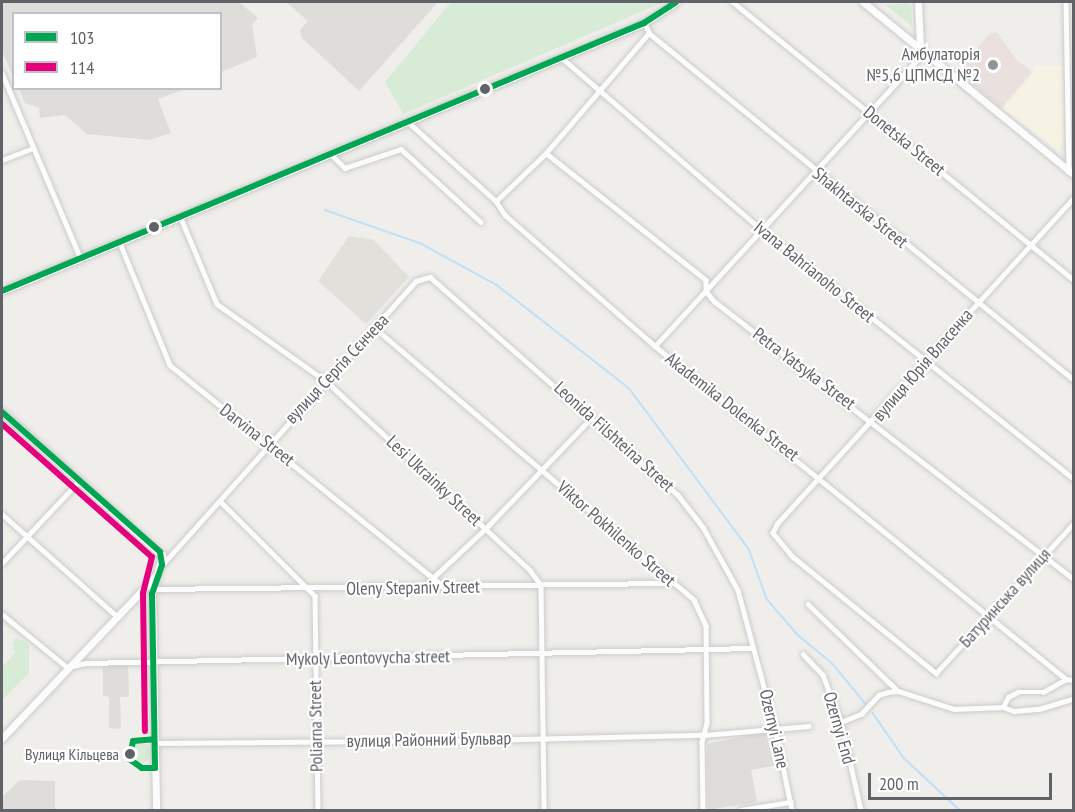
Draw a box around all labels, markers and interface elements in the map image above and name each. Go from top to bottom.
legend [12,12,222,90]
text: 103 [70,26,94,49]
place label: Амбулаторія №5,6 ЦПМСД №2 [866,44,980,86]
text: 114 [70,56,94,79]
marker: Амбулаторія №5,6 ЦПМСД №2 [984,56,1002,74]
unlabelled marker [479,83,491,95]
street label: Donetska Street [859,102,949,180]
street label: Shakhtarska Street [808,163,912,253]
street label: Ivana Bahrianoho Street [749,217,879,327]
unlabelled marker [148,221,160,233]
street label: вулиця Юрія Власенка [868,304,978,426]
street label: вулиця Сергія Сєнчева [281,310,393,428]
street label: Petra Yatsyka Street [748,323,860,415]
street label: Akademika Dolenka Street [661,348,803,466]
street label: Leonida Filshteina Street [549,377,679,497]
street label: Darvina Street [215,399,299,471]
street label: Lesi Ukrainky Street [382,431,486,531]
street label: Viktor Pokhilenko Street [552,477,680,591]
street label: Батуринська вулиця [955,544,1055,652]
street label: Oleny Stepaniv Street [345,576,481,600]
street label: Mykoly Leontovycha street [286,646,450,670]
street label: Poliarna Street [304,680,328,772]
street label: Ozernyi Lane [754,687,794,771]
street label: Ozernyi End [818,689,860,767]
street label: вулиця Районний Бульвар [347,728,511,752]
place label: Вулиця Кільцева [25,744,119,764]
marker: Вулиця Кільцева [124,748,136,760]
scale bar [871,761,1056,799]
text: 200 m [879,772,919,795]

